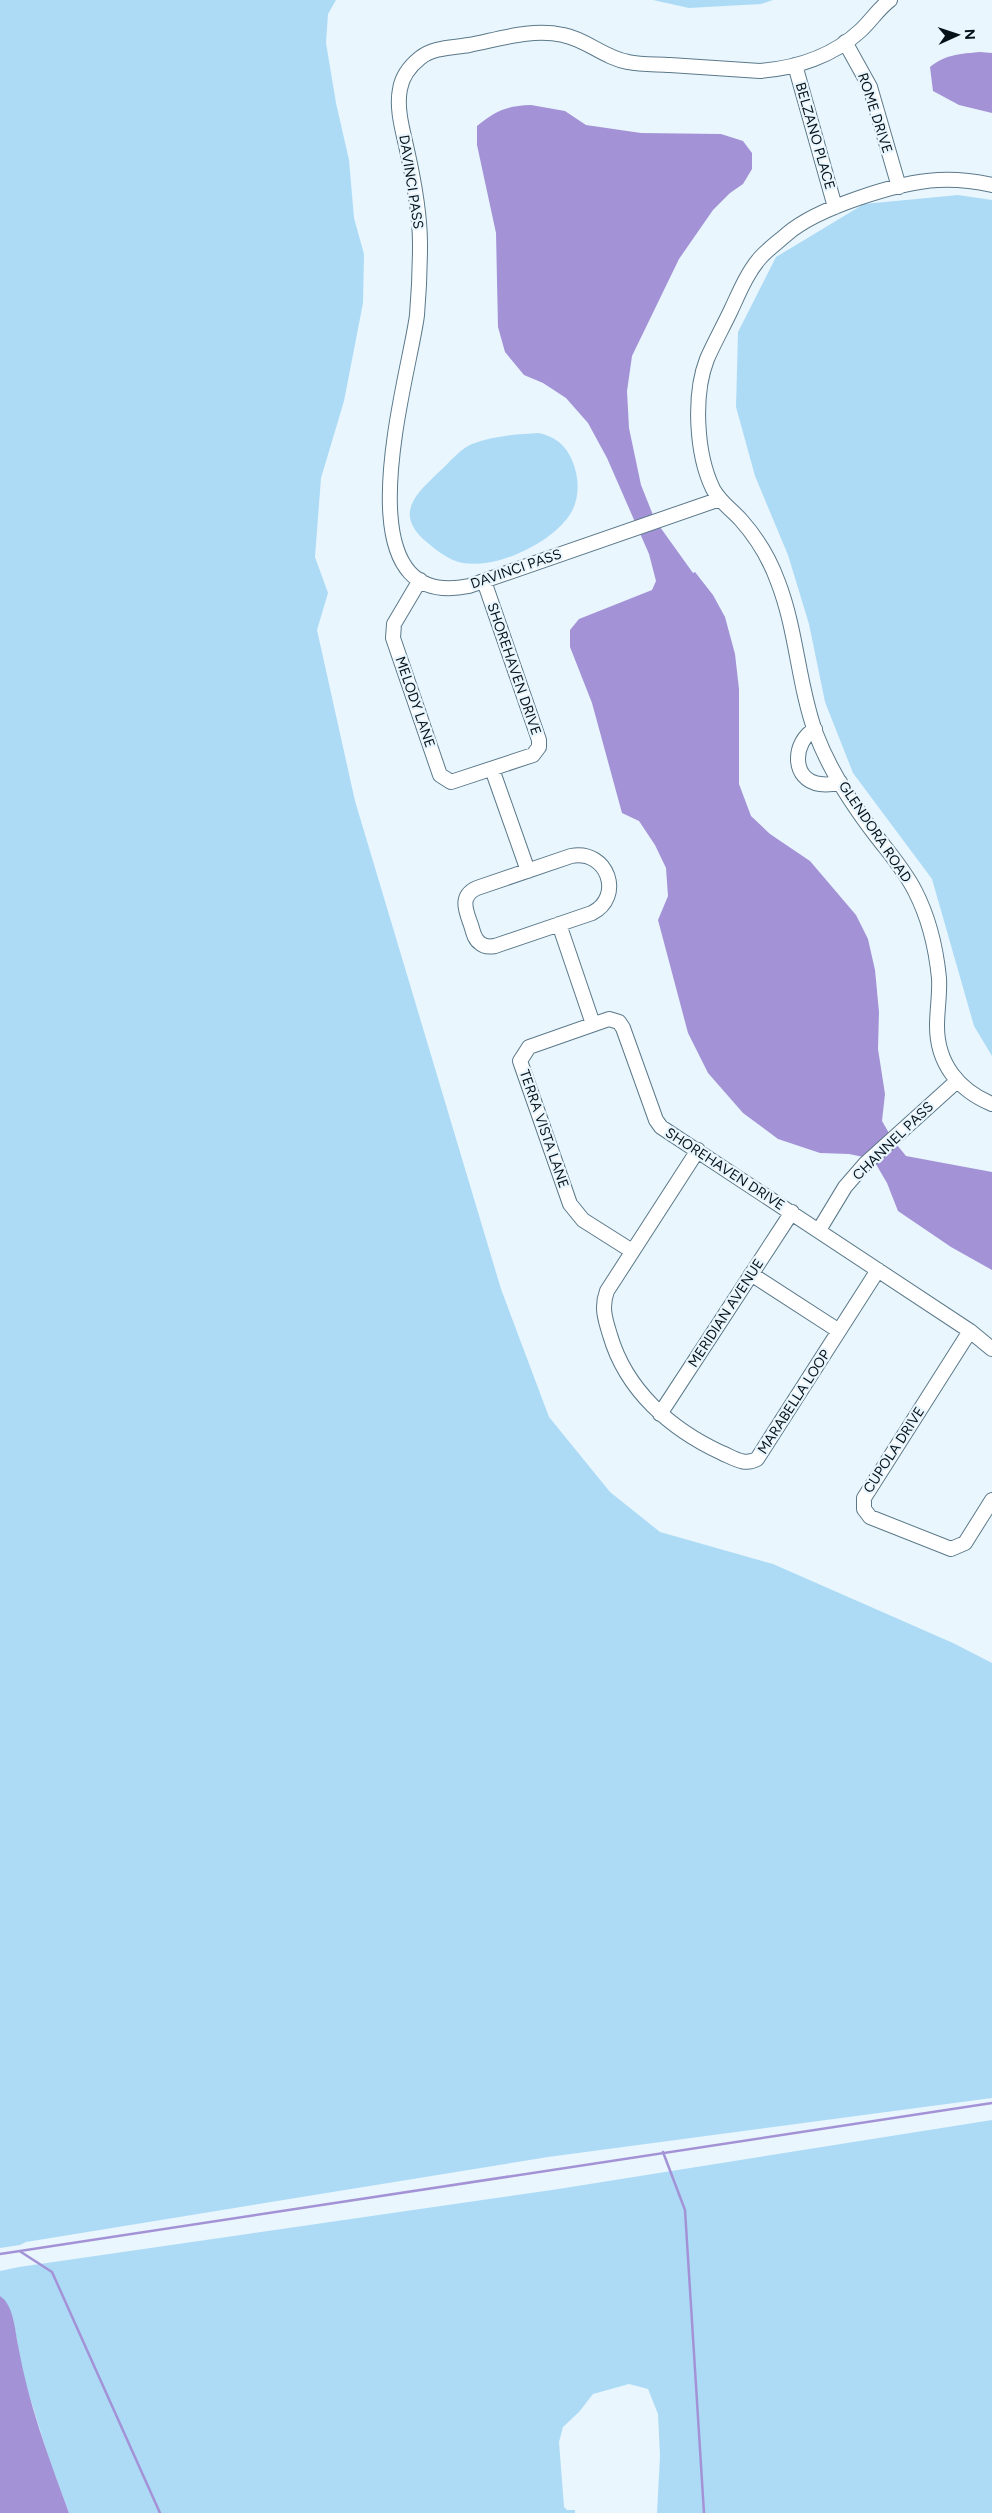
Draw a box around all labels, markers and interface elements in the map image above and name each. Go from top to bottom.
north arrow [932,10,982,60]
text: N [961,28,978,40]
street label: ROME DRIVE [854,71,896,155]
street label: BELZANO PLACE [792,80,838,192]
street label: DAVINCI PASS [395,134,427,230]
street label: DAVINCI PASS [468,546,564,592]
street label: SHOREHAVEN DRIVE [483,601,545,737]
street label: MELODY LANE [391,654,439,750]
street label: GLENDORA ROAD [835,778,915,886]
street label: TERRA VISTA LANE [516,1068,572,1190]
street label: CHANNEL PASS [849,1098,937,1184]
street label: SHOREHAVEN DRIVE [662,1124,788,1214]
street label: MERIDIAN AVENUE [685,1256,767,1370]
street label: MARABELLA LOOP [754,1347,834,1457]
street label: CUPOLA DRIVE [860,1404,928,1496]

